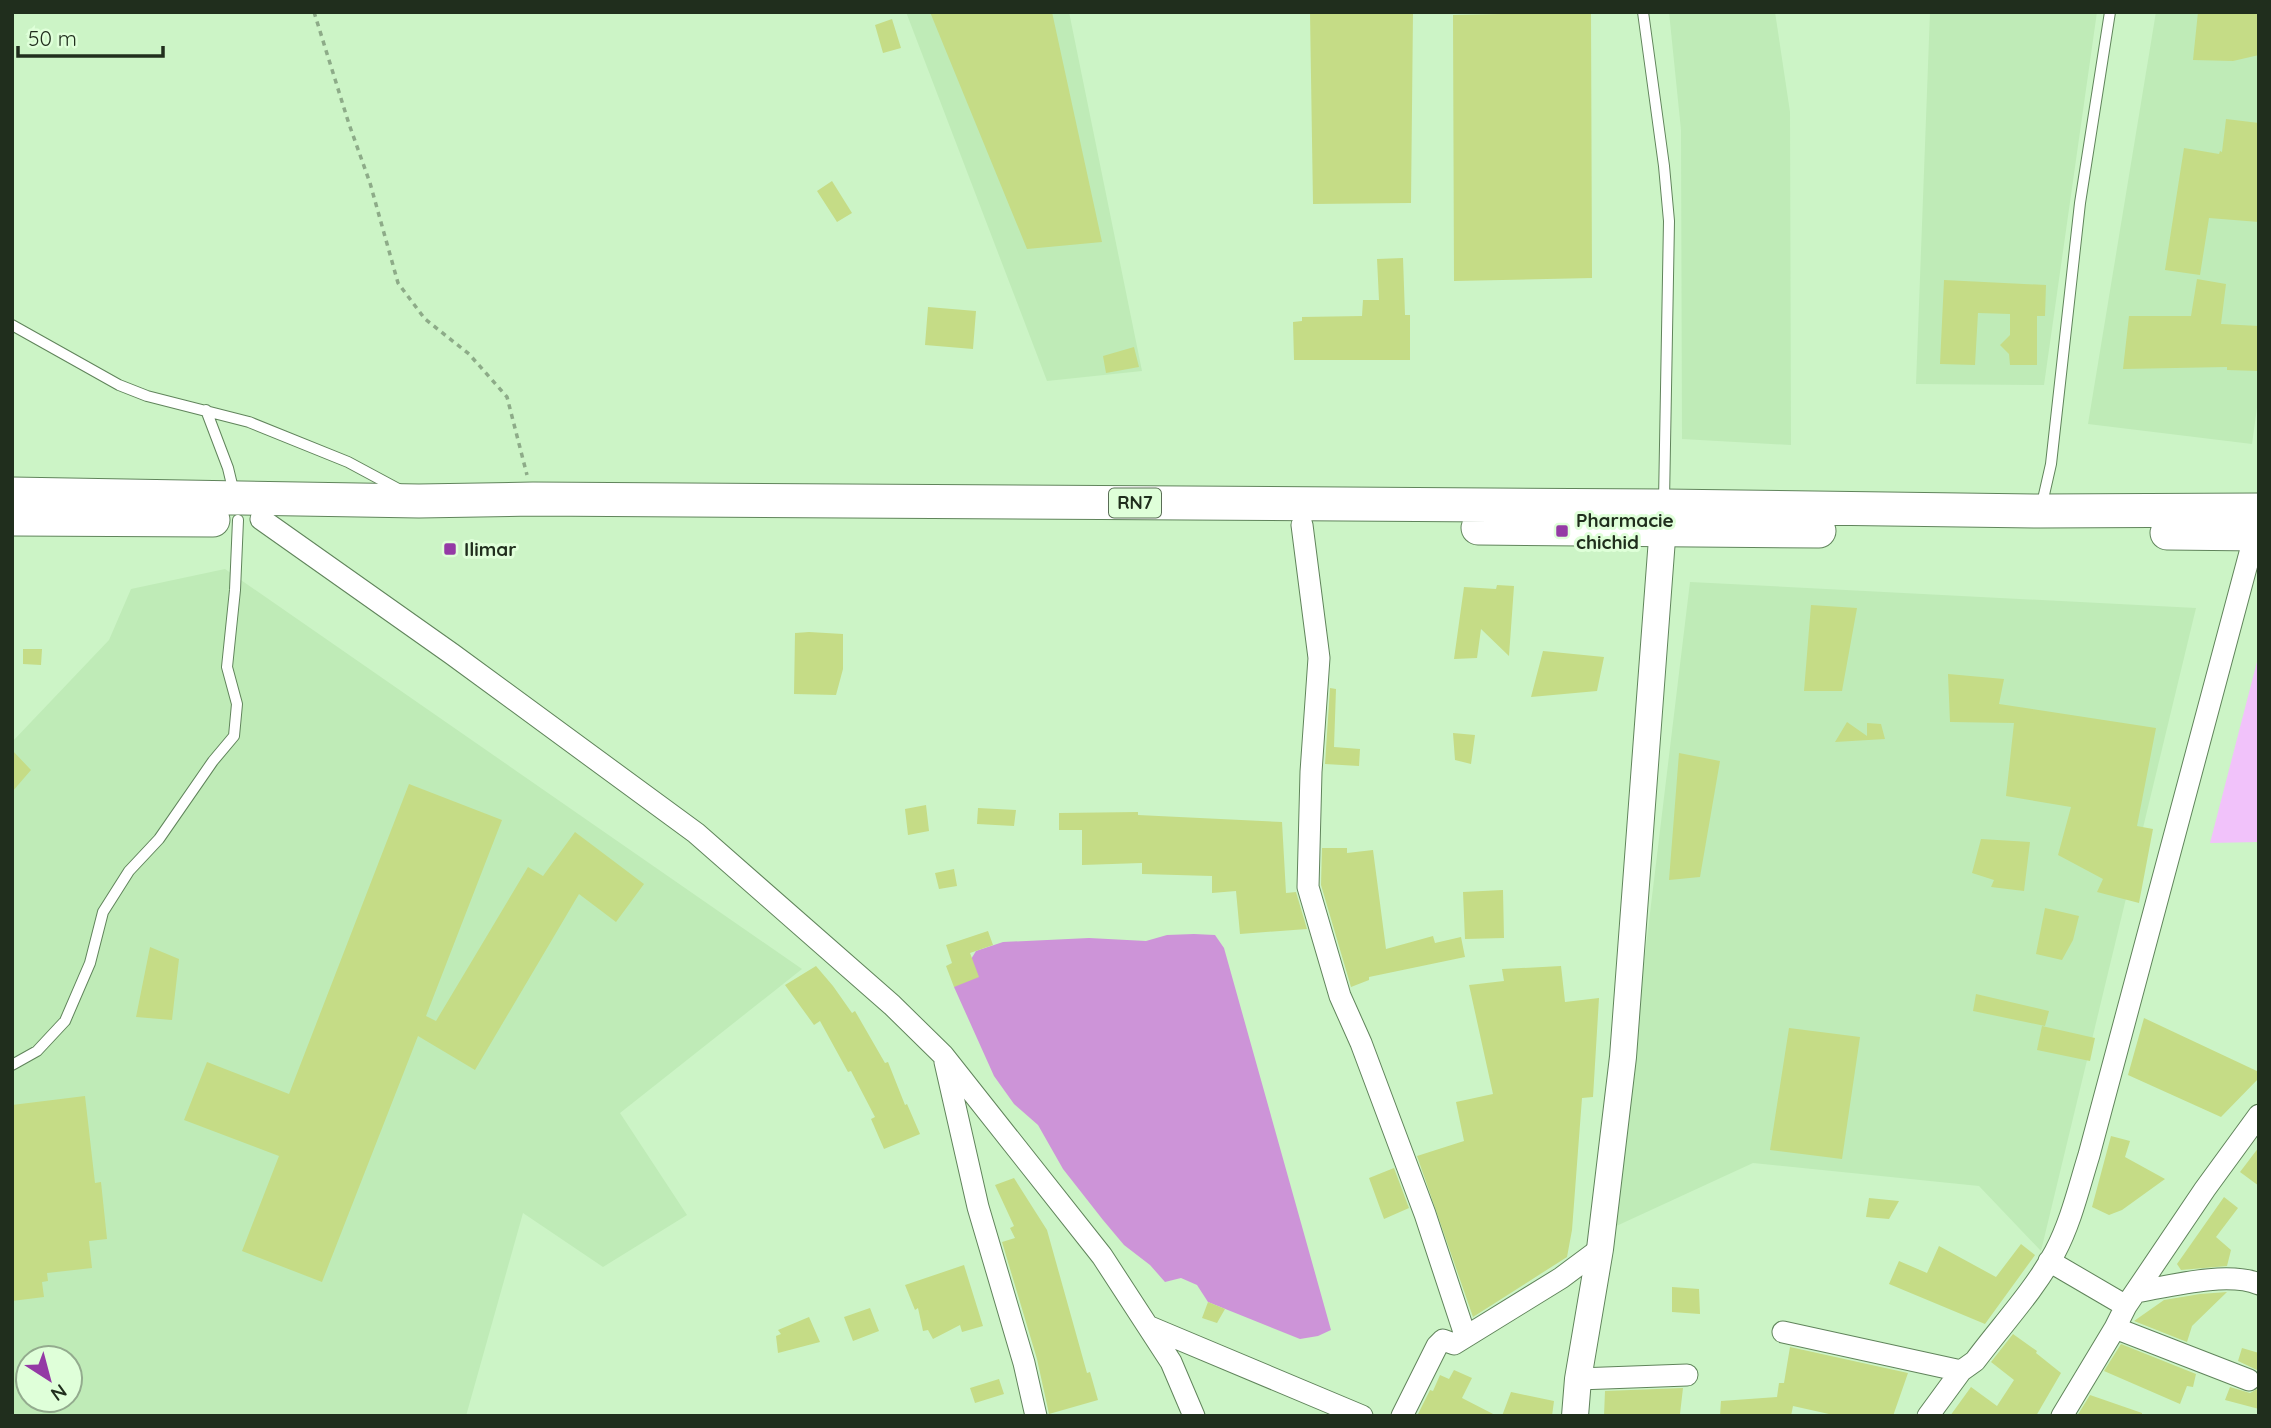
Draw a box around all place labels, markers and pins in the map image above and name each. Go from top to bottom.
place label: Pharmacie chichid [1576,508,1674,554]
marker: Pharmacie chichid [1554,523,1570,539]
place label: Ilimar [464,537,517,561]
marker: Ilimar [442,541,458,557]

